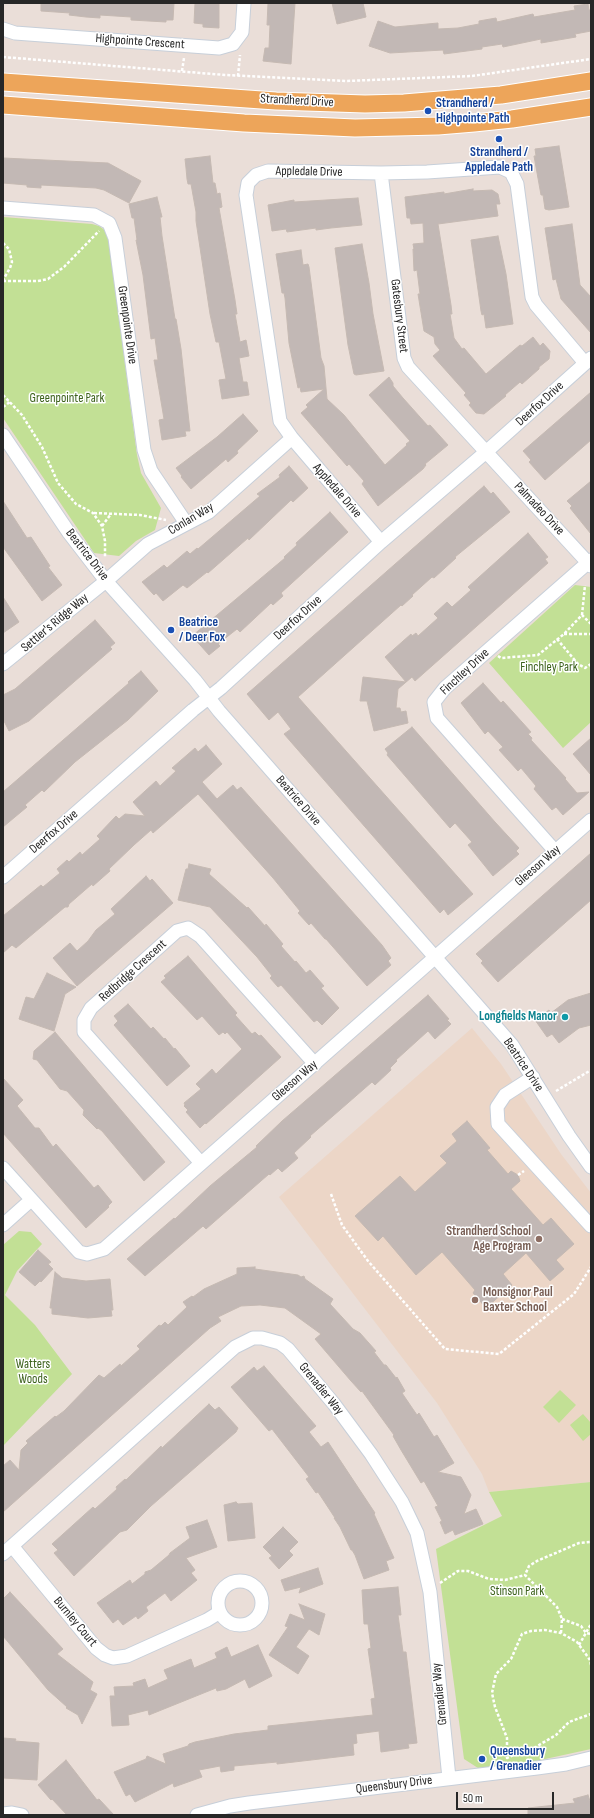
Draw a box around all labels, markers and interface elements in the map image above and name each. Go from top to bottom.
street label: Highpointe Crescent [95,31,185,53]
street label: Strandherd Drive [260,91,334,111]
place label: Strandherd / Highpointe Path [436,96,510,127]
marker: Strandherd / Highpointe Path [423,106,433,116]
marker: Strandherd / Appledale Path [494,134,504,144]
place label: Strandherd / Appledale Path [465,145,533,176]
street label: Appledale Drive [275,164,343,180]
street label: Gatesbury Street [387,278,411,354]
street label: Greenpointe Drive [114,285,140,365]
street label: Deerfox Drive [513,378,567,430]
park label: Greenpointe Park [29,391,105,407]
street label: Appledale Drive [309,461,365,521]
street label: Palmadeo Drive [510,479,568,539]
street label: Conlan Way [165,499,217,539]
street label: Beatrice Drive [62,526,112,584]
street label: Settler's Ridge Way [18,590,92,656]
street label: Deerfox Drive [271,592,325,644]
place label: Beatrice / Deer Fox [179,615,225,646]
marker: Beatrice / Deer Fox [166,625,176,635]
street label: Finchley Drive [437,645,493,699]
park label: Finchley Park [520,660,578,676]
street label: Beatrice Drive [272,773,324,829]
street label: Deerfox Drive [27,807,81,857]
street label: Gleeson Way [512,842,564,890]
street label: Redbridge Crescent [96,937,170,1005]
place label: Longfields Manor [479,1009,557,1025]
marker: Longfields Manor [560,1012,570,1022]
street label: Beatrice Drive [499,1035,547,1095]
street label: Gleeson Way [269,1057,321,1105]
place label: Strandherd School Age Program [446,1224,531,1255]
marker: Strandherd School Age Program [534,1234,544,1244]
place label: Monsignor Paul Baxter School [483,1285,553,1316]
marker: Monsignor Paul Baxter School [470,1295,480,1305]
park label: Watters Woods [16,1357,50,1388]
street label: Grenadier Way [295,1360,347,1418]
park label: Stinson Park [490,1584,544,1600]
street label: Burnley Court [50,1594,100,1650]
street label: Grenadier Way [429,1662,451,1726]
place label: Queensbury / Grenadier [490,1744,545,1775]
marker: Queensbury / Grenadier [477,1754,487,1764]
street label: Queensbury Drive [355,1773,433,1797]
scale bar [458,1784,556,1810]
text: 50 m [463,1791,483,1806]

